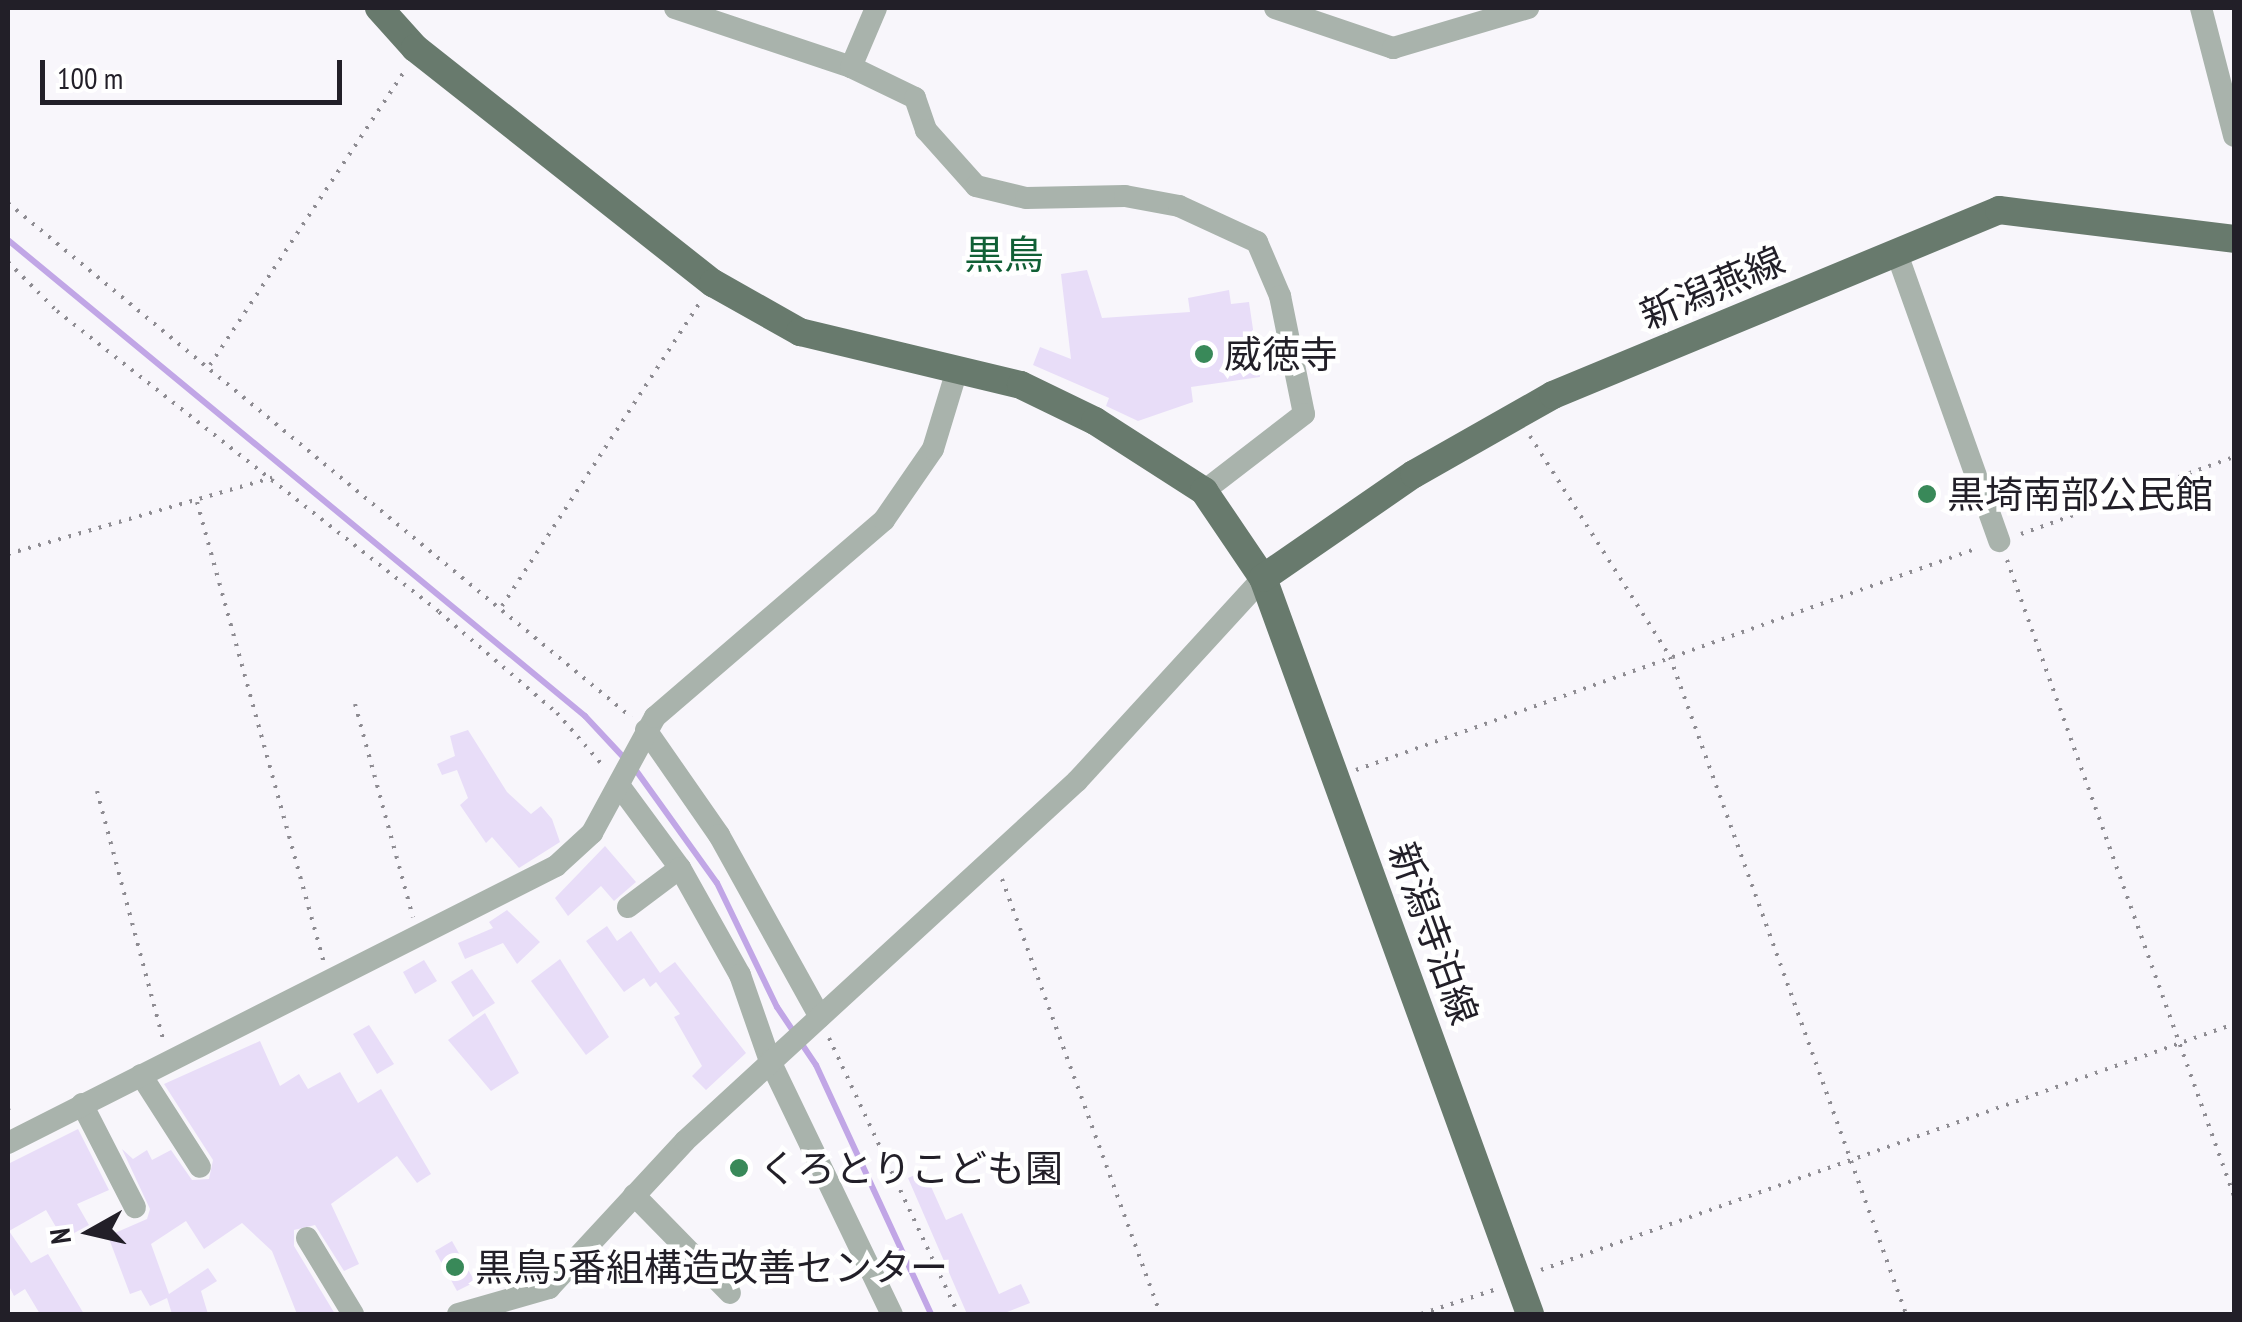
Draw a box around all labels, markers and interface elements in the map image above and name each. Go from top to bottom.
scale bar [45,40,348,102]
text: 100 m [57,58,123,97]
district label: 黒鳥 [964,230,1044,278]
street label: 新潟燕線 [1633,236,1791,338]
place label: 威徳寺 [1224,331,1338,377]
marker: 威徳寺 [1193,343,1215,365]
place label: 黒埼南部公民館 [1947,471,2213,517]
marker: 黒埼南部公民館 [1916,483,1938,505]
street label: 新潟寺泊線 [1380,836,1488,1030]
place label: くろとりこども園 [759,1145,1063,1191]
marker: くろとりこども園 [728,1157,750,1179]
north arrow [40,1182,140,1282]
text: N [40,1226,79,1246]
place label: 黒鳥5番組構造改善センター [475,1244,948,1290]
marker: 黒鳥5番組構造改善センター [444,1256,466,1278]

